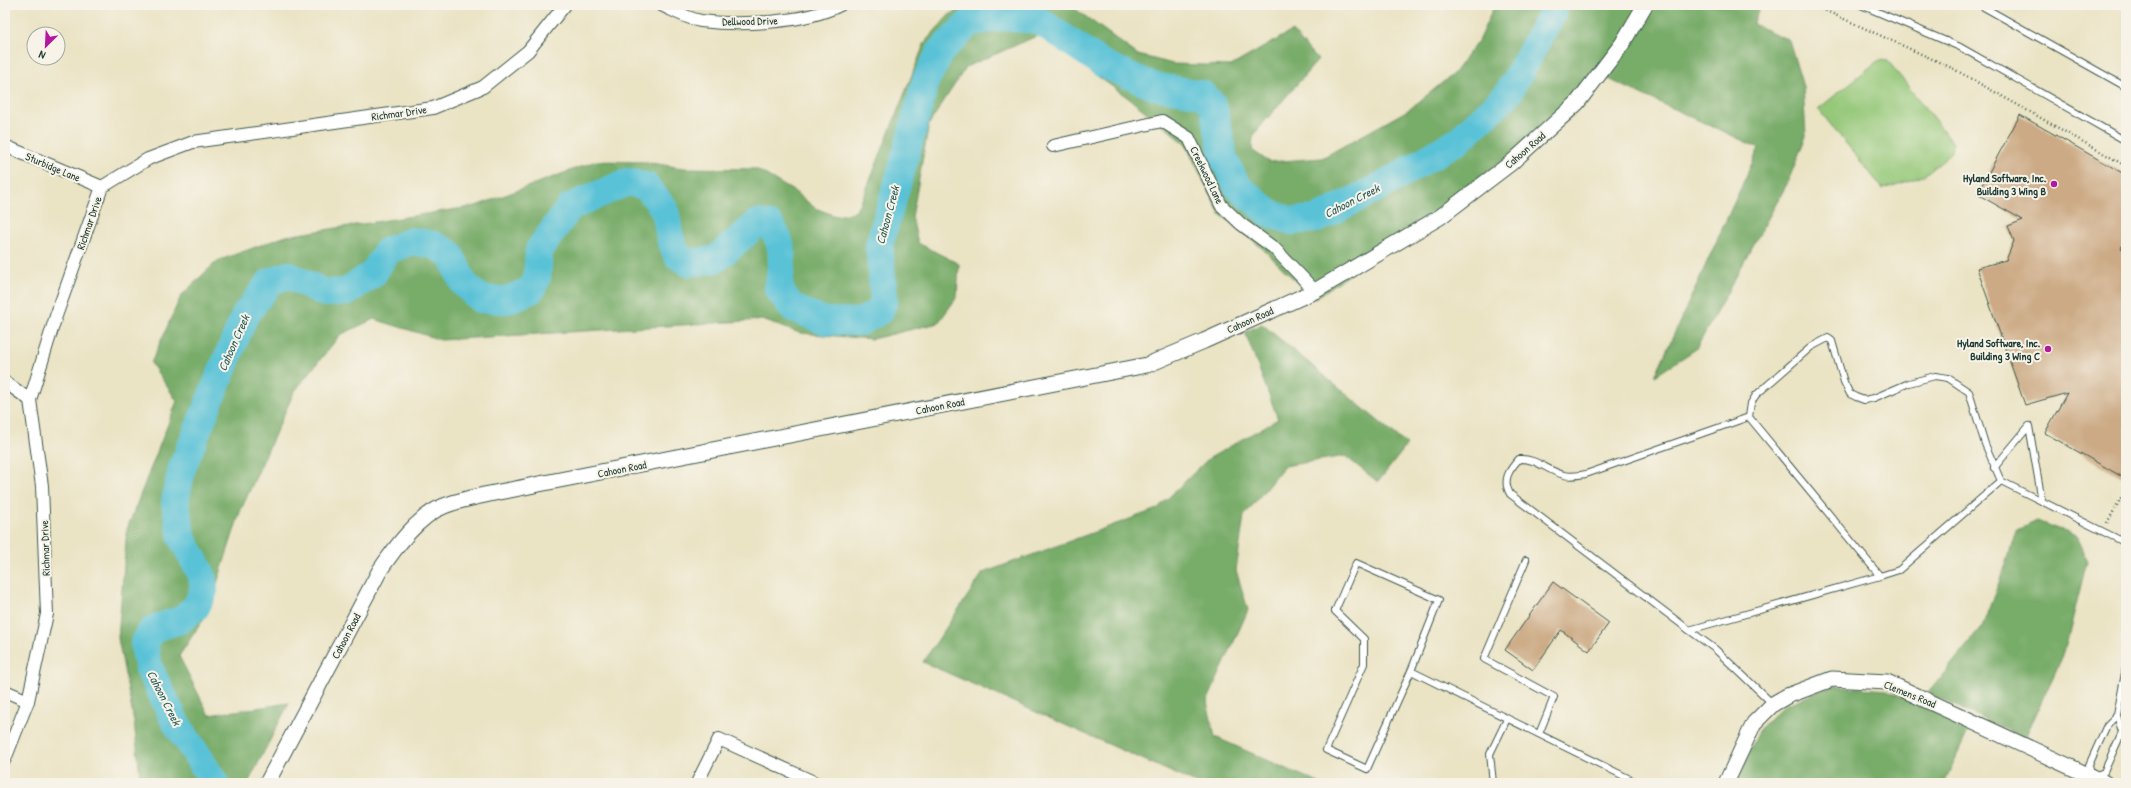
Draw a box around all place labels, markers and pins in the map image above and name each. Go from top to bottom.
place label: Hyland Software, Inc. Building 3 Wing B [1963,171,2047,199]
marker: Hyland Software, Inc. Building 3 Wing B [2049,179,2059,189]
place label: Hyland Software, Inc. Building 3 Wing C [1957,336,2041,364]
marker: Hyland Software, Inc. Building 3 Wing C [2043,344,2053,354]

